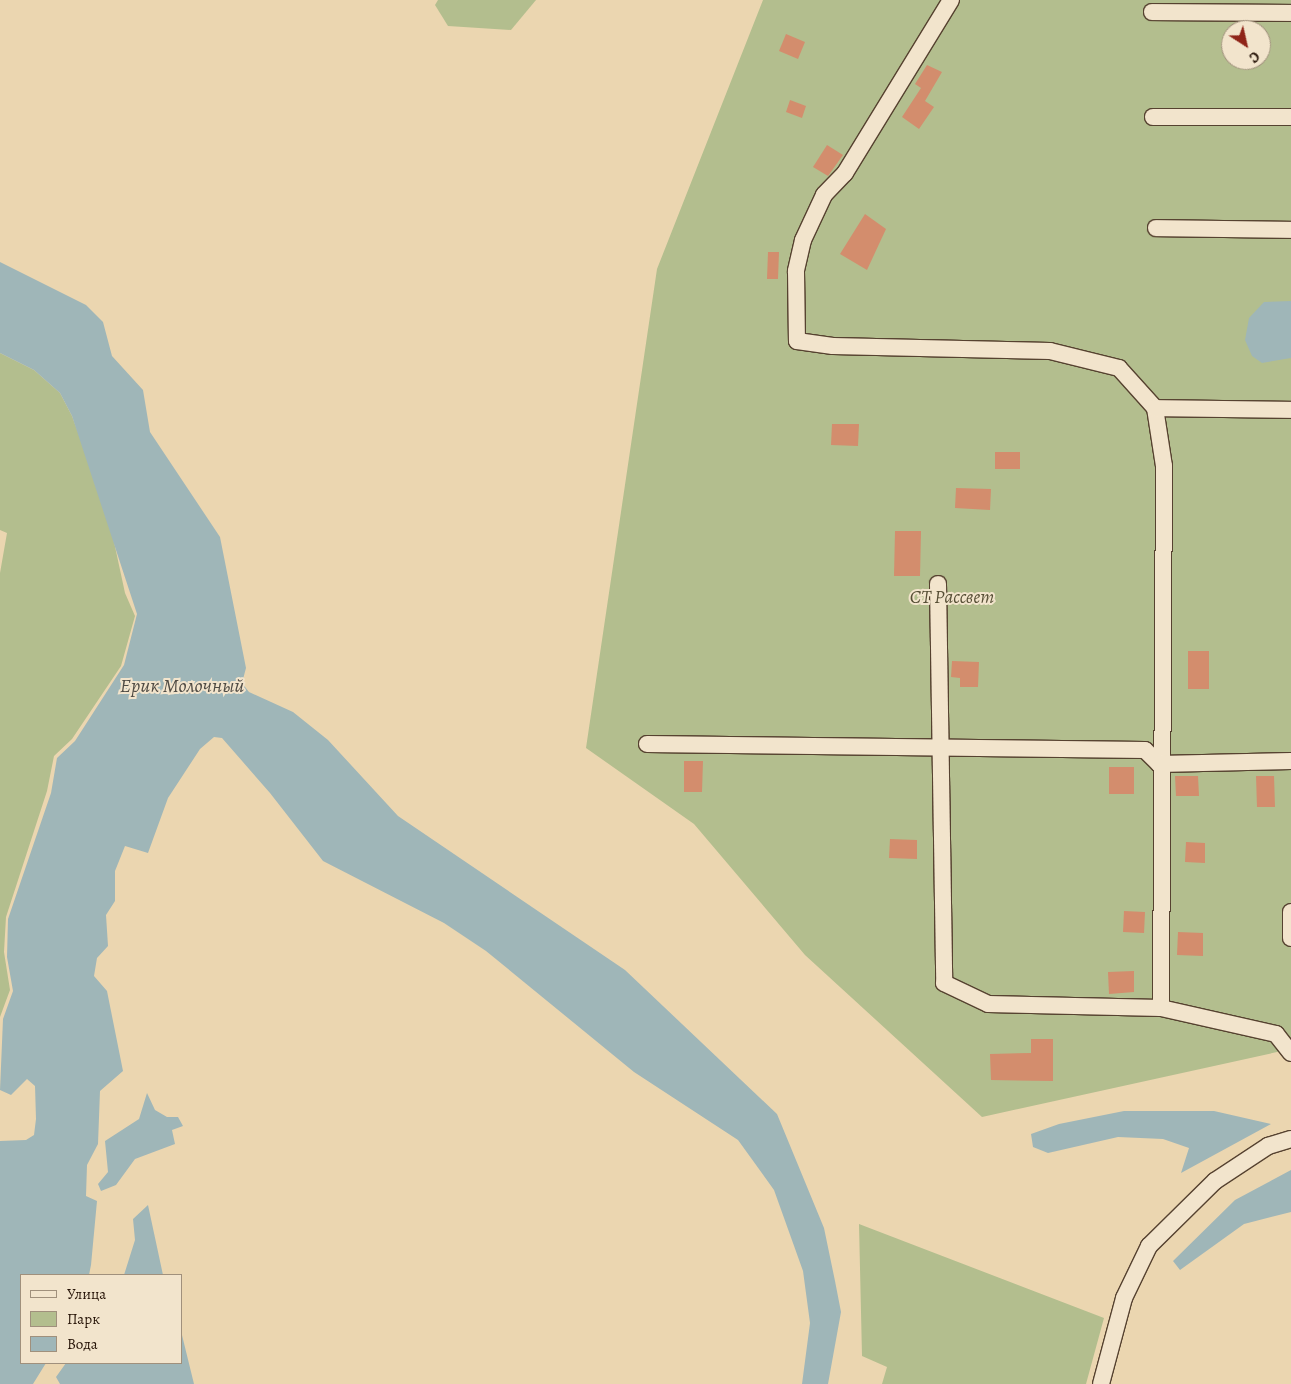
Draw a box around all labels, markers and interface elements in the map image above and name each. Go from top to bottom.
north arrow [1221,20,1271,70]
text: С [1245,47,1263,67]
park label: СТ Рассвет [910,587,994,609]
water label: Ерик Молочный [120,673,244,697]
legend [20,1274,182,1364]
text: Улица [67,1284,106,1304]
text: Парк [67,1309,100,1329]
text: Вода [67,1334,98,1354]

